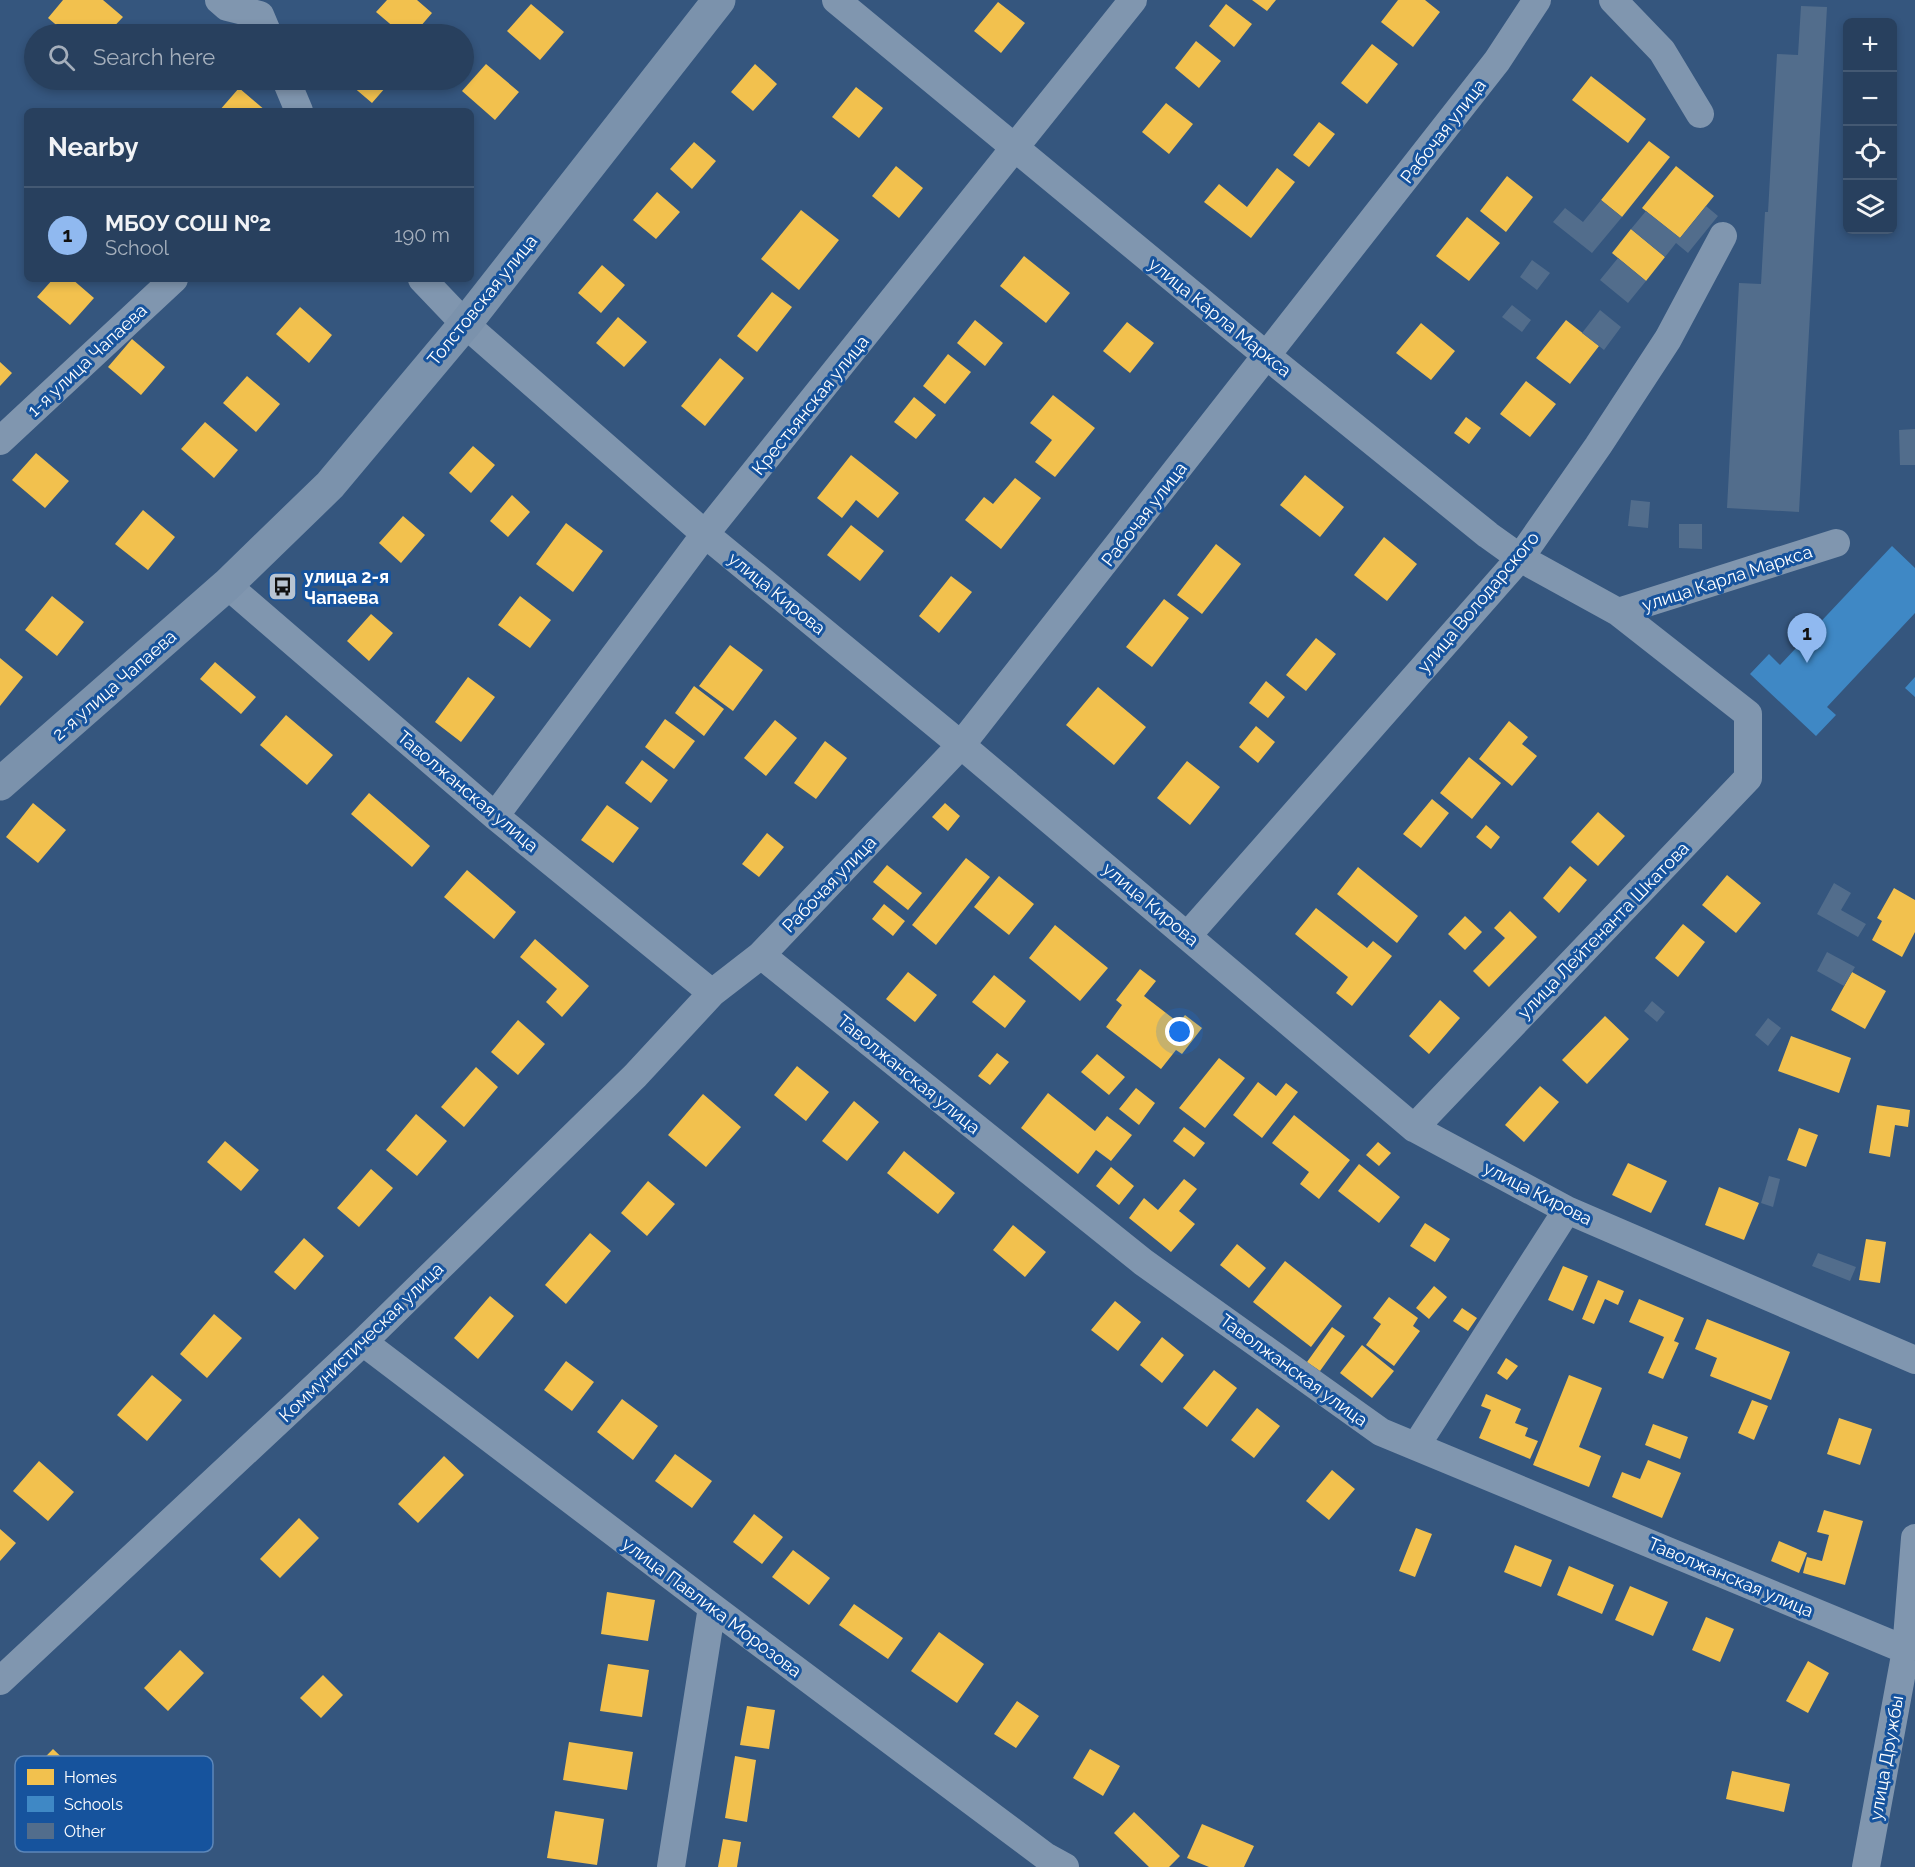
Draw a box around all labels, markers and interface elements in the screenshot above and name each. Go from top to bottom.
map controls [1843,18,1897,234]
button: + [1843,18,1897,72]
search box [24,24,474,90]
icon: search [45,41,78,74]
text: Search here [93,44,215,70]
button: − [1843,72,1897,126]
street label: Рабочая улица [1396,75,1490,187]
button: locate [1843,126,1897,180]
text: Nearby [48,132,138,162]
button: layers [1843,180,1897,234]
text: МБОУ СОШ №2 [105,210,271,236]
text: 1 [63,223,72,247]
text: 190 m [394,223,450,247]
street label: Толстовская улица [423,230,541,370]
text: School [105,236,169,260]
street label: улица Карла Маркса [1144,253,1296,381]
street label: 1-я улица Чапаева [23,299,151,421]
street label: Крестьянская улица [747,331,873,479]
street label: Рабочая улица [1097,458,1191,570]
street label: улица Володарского [1413,527,1543,677]
street label: улица Карла Маркса [1639,541,1815,615]
street label: улица Кирова [724,547,830,639]
place label: улица 2-я Чапаева [304,566,389,608]
bus stop icon: улица 2-я Чапаева [267,570,299,602]
pin: 1 [1788,614,1826,663]
street label: 2-я улица Чапаева [48,625,180,745]
street label: Таволжанская улица [393,726,543,856]
street label: Рабочая улица [778,831,880,937]
street label: улица Лейтенанта Шкатова [1513,837,1693,1023]
street label: улица Кирова [1099,858,1203,950]
street label: Таволжанская улица [833,1010,985,1138]
your location [1165,1017,1194,1046]
street label: улица Кирова [1480,1157,1596,1229]
street label: Коммунистическая улица [275,1258,447,1426]
street label: Таволжанская улица [1216,1309,1372,1431]
street label: улица Павлика Морозова [618,1533,806,1681]
street label: Таволжанская улица [1645,1533,1817,1621]
street label: улица Дружбы [1865,1694,1907,1822]
legend [15,1756,213,1852]
text: Homes [64,1768,117,1787]
text: Schools [64,1795,123,1814]
text: Other [64,1822,106,1841]

